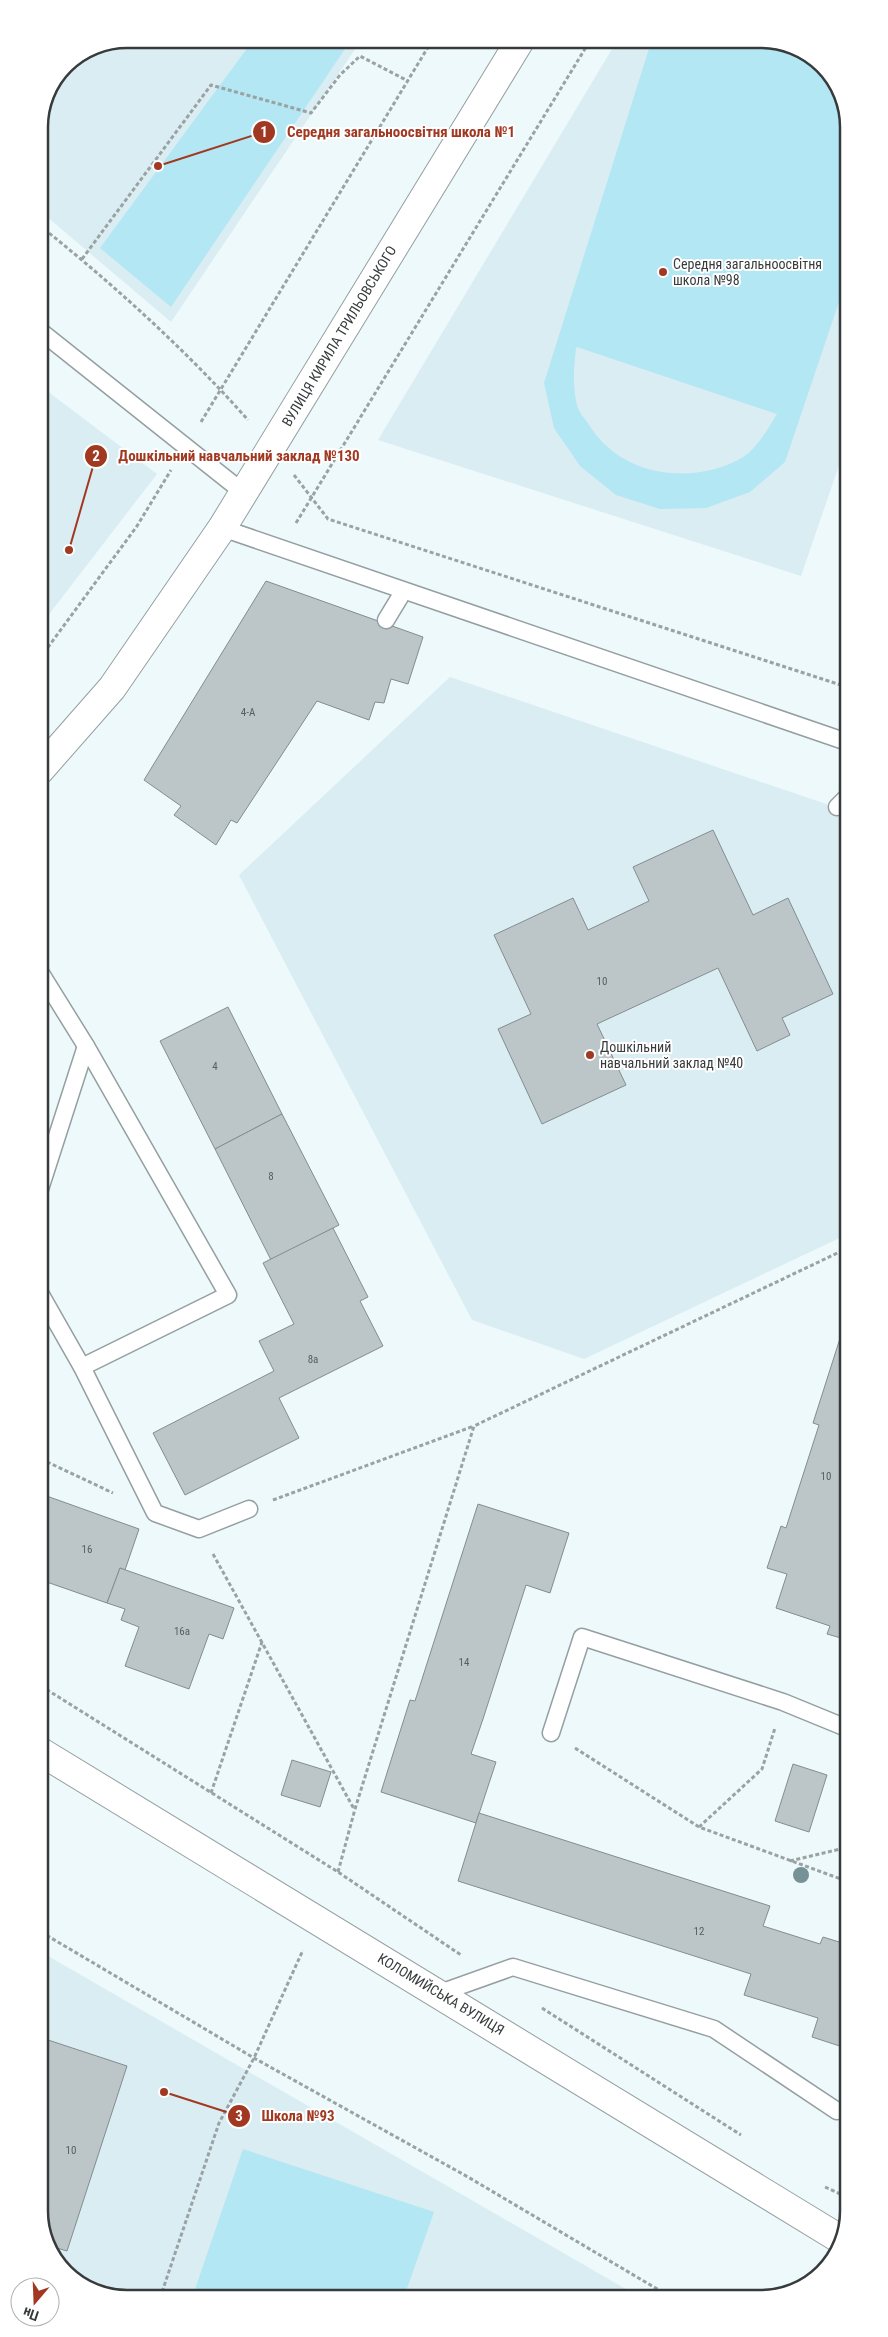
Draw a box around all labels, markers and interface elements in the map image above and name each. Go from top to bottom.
callout: Середня загальноосвітня школа №1 [252,117,525,147]
text: 1 [260,123,268,141]
text: Середня загальноосвітня школа №1 [287,123,515,141]
street label: ВУЛИЦЯ КИРИЛА ТРИЛЬОВСЬКОГО [279,243,399,429]
place label: Середня загальноосвітня школа №98 [673,256,822,288]
marker: Середня загальноосвітня школа №98 [657,266,669,278]
callout: Дошкільний навчальний заклад №130 [84,441,370,471]
text: 2 [92,447,100,465]
text: Дошкільний навчальний заклад №130 [118,447,360,465]
house number: 4-А [241,706,256,719]
house number: 10 [597,975,607,988]
place label: Дошкільний навчальний заклад №40 [600,1039,743,1071]
marker: Дошкільний навчальний заклад №40 [584,1049,596,1061]
house number: 4 [212,1060,218,1073]
house number: 8 [268,1170,274,1183]
house number: 8а [308,1353,318,1366]
house number: 10 [821,1470,831,1483]
house number: 16 [82,1543,92,1556]
house number: 16а [174,1625,190,1638]
house number: 14 [459,1656,470,1669]
house number: 12 [694,1925,704,1938]
street label: КОЛОМИЙСЬКА ВУЛИЦЯ [375,1950,507,2038]
callout: Школа №93 [226,2101,344,2131]
text: 3 [235,2107,243,2125]
text: Школа №93 [261,2107,335,2125]
house number: 10 [66,2144,76,2157]
north arrow [10,2277,60,2327]
text: Пн [21,2304,41,2324]

